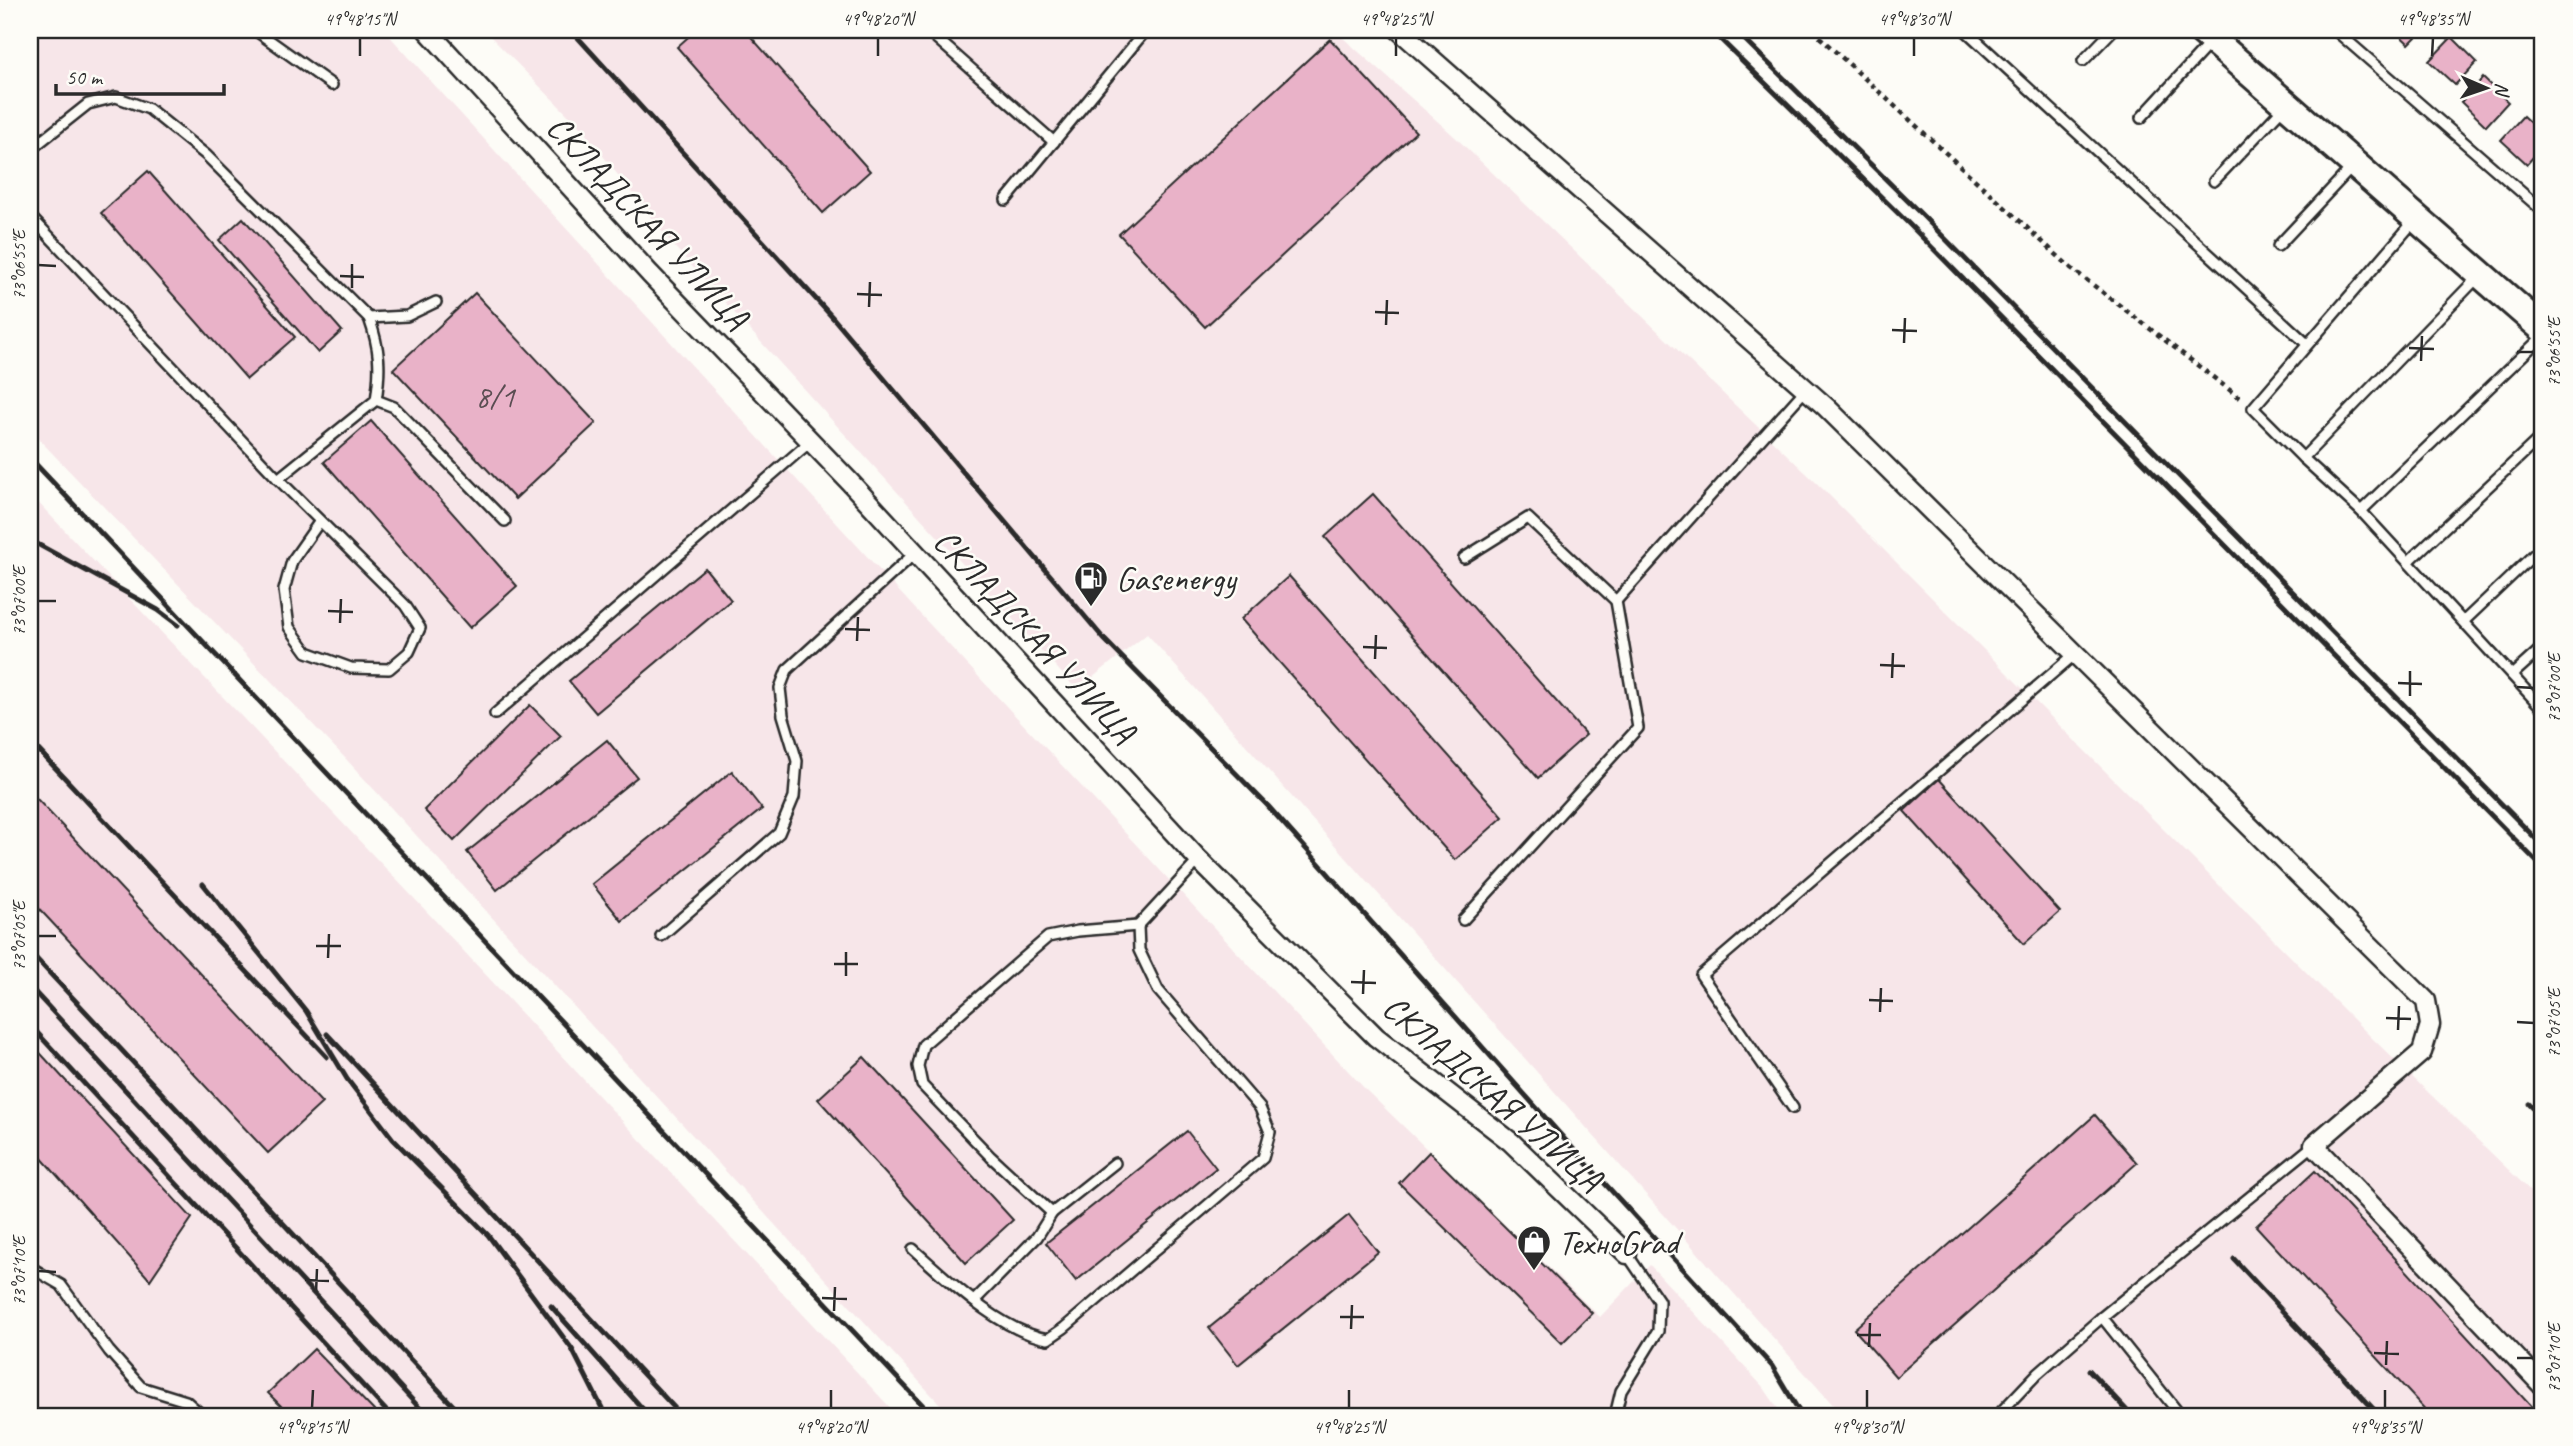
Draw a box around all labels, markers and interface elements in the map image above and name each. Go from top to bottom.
text: 49°48'15"N [325,8,399,30]
text: 49°48'20"N [843,8,917,30]
text: 49°48'25"N [1361,8,1435,30]
text: 49°48'30"N [1879,8,1953,30]
text: 49°48'35"N [2398,8,2472,30]
scale bar [56,52,224,96]
north arrow [2450,52,2520,122]
text: 50 m [66,64,104,90]
text: N [2490,82,2514,98]
street label: СКЛАДСКАЯ УЛИЦА [537,105,760,340]
text: 73°06'55"E [8,228,30,300]
text: 73°06'55"E [2543,315,2565,387]
house number: 8/1 [475,376,516,417]
street label: СКЛАДСКАЯ УЛИЦА [924,519,1147,754]
place label: Gasenergy [1116,556,1238,601]
fuel station icon: Gasenergy [1072,559,1110,608]
text: 73°07'00"E [8,564,30,636]
text: 73°07'00"E [2543,651,2565,723]
text: 73°07'05"E [8,899,30,971]
street label: СКЛАДСКАЯ УЛИЦА [1373,985,1614,1202]
text: 73°07'05"E [2543,986,2565,1058]
place label: ТехноGrad [1558,1220,1684,1265]
shop icon: ТехноGrad [1515,1223,1553,1272]
text: 73°07'10"E [8,1234,30,1306]
text: 73°07'10"E [2543,1321,2565,1393]
text: 49°48'15"N [277,1416,351,1438]
text: 49°48'20"N [796,1416,870,1438]
text: 49°48'25"N [1314,1416,1388,1438]
text: 49°48'30"N [1832,1416,1906,1438]
text: 49°48'35"N [2350,1416,2424,1438]

